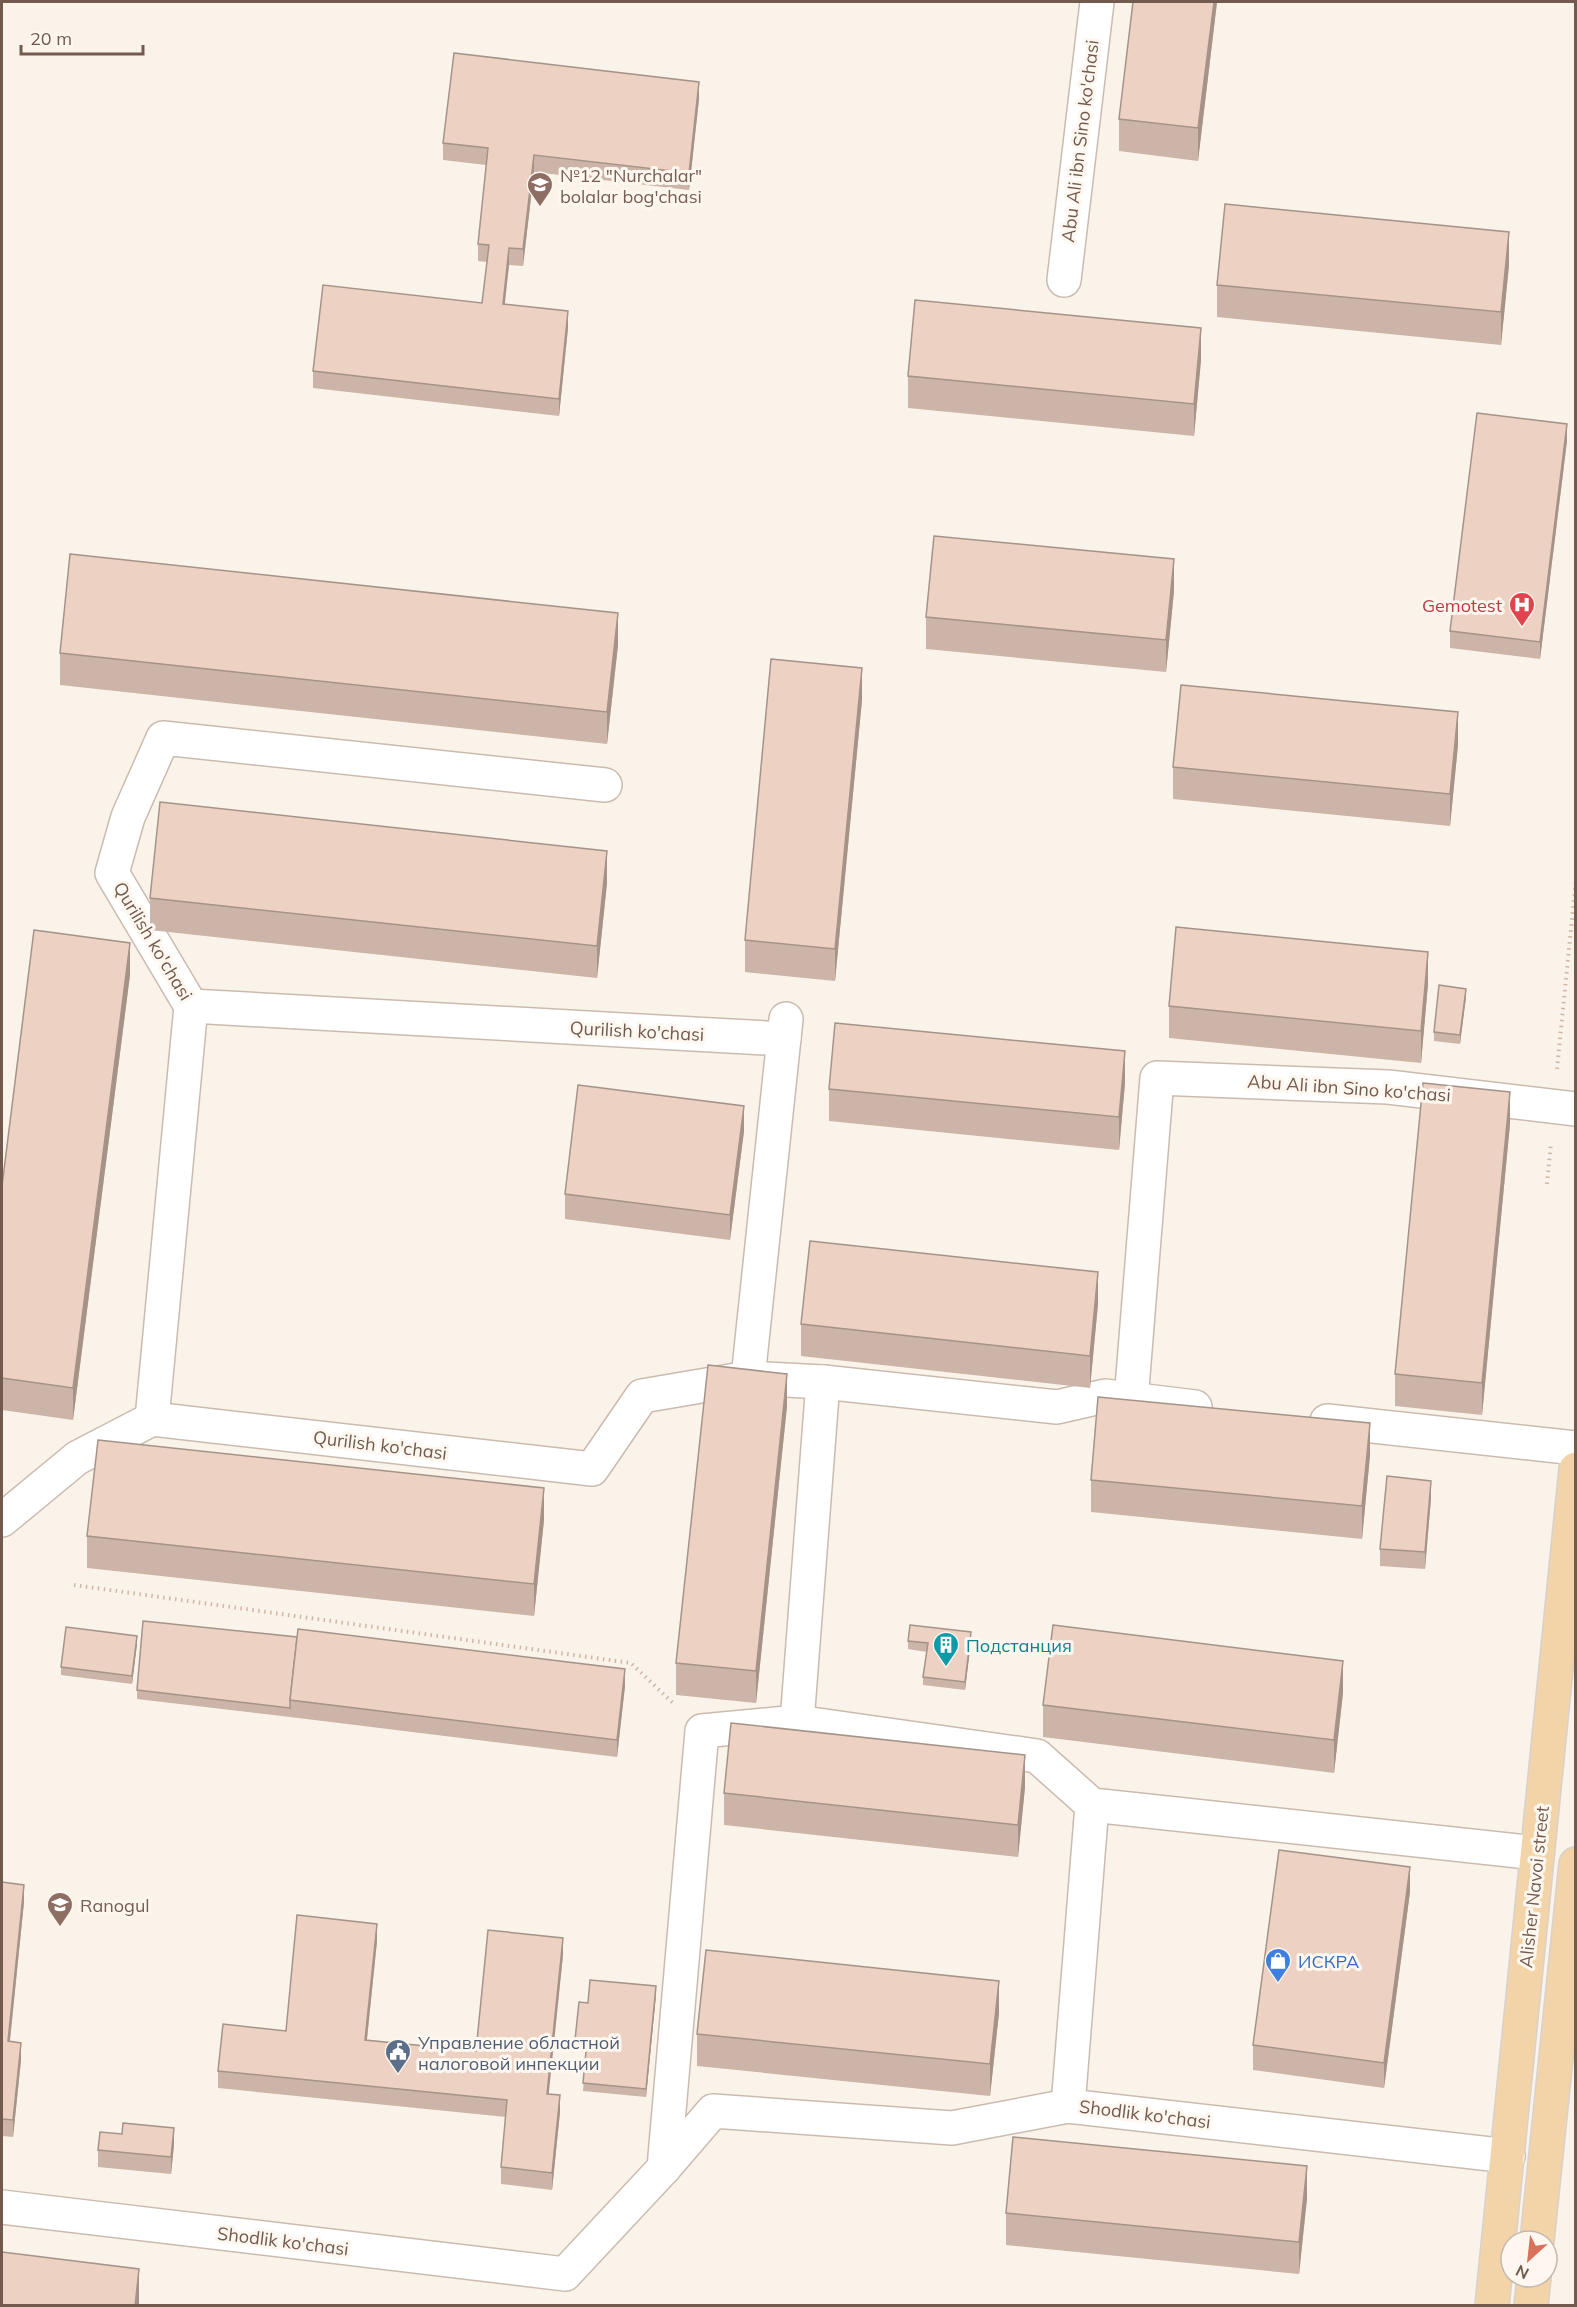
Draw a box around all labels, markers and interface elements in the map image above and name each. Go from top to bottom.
scale bar [21,18,142,56]
text: 20 m [30,27,72,50]
street label: Abu Ali ibn Sino ko'chasi [1056,38,1104,244]
place label: №12 "Nurchalar" bolalar bog'chasi [560,164,702,208]
school or university icon: №12 "Nurchalar" bolalar bog'chasi [525,170,555,208]
hospital icon: Gemotest [1507,590,1537,628]
place label: Gemotest [1422,594,1502,617]
street label: Qurilish ko'chasi [108,877,198,1005]
street label: Qurilish ko'chasi [569,1016,705,1046]
street label: Abu Ali ibn Sino ko'chasi [1247,1069,1451,1107]
street label: Qurilish ko'chasi [312,1425,448,1465]
building icon: Подстанция [931,1630,961,1668]
place label: Подстанция [966,1634,1072,1657]
street label: Alisher Navoi street [1514,1805,1554,1969]
school or university icon: Ranogul [45,1890,75,1928]
place label: Ranogul [80,1894,150,1917]
shop icon: ИСКРА [1263,1946,1293,1984]
place label: ИСКРА [1298,1950,1359,1973]
place label: Управление областной налоговой инпекции [417,2031,620,2075]
public building icon: Управление областной налоговой инпекции [383,2037,413,2075]
street label: Shodlik ko'chasi [1078,2095,1212,2133]
street label: Shodlik ko'chasi [216,2222,350,2260]
north arrow [1499,2229,1559,2289]
text: N [1512,2261,1532,2284]

